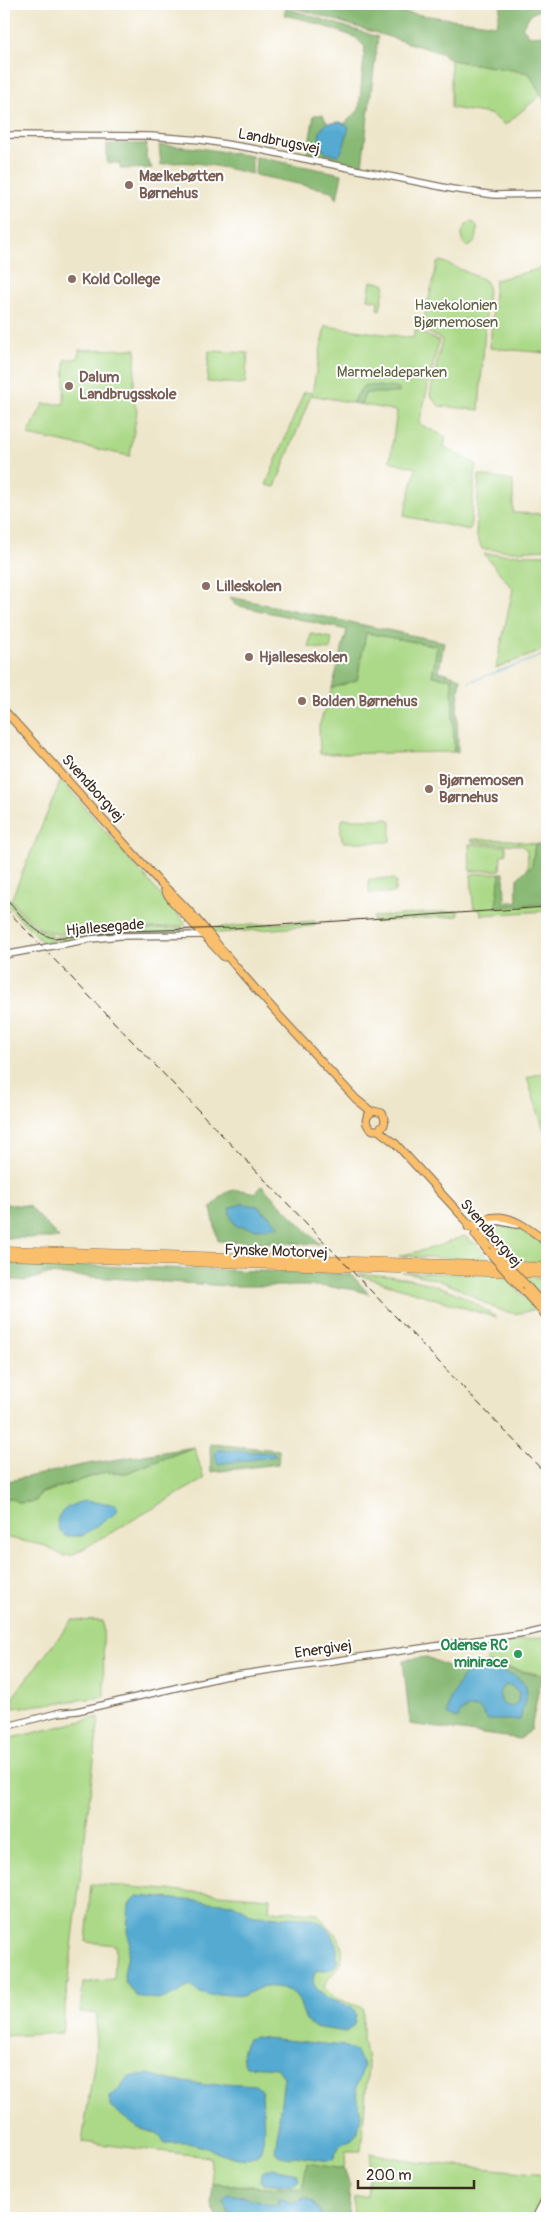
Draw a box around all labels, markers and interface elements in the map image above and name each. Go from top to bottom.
street label: Landbrugsvej [236,124,321,159]
place label: Mælkebøtten Børnehus [139,167,224,203]
marker: Mælkebøtten Børnehus [123,179,135,191]
place label: Kold College [82,270,161,289]
marker: Kold College [66,273,78,285]
park label: Havekolonien Bjørnemosen [414,296,498,332]
park label: Marmeladeparken [337,363,447,382]
place label: Dalum Landbrugsskole [79,368,177,404]
marker: Dalum Landbrugsskole [63,380,75,392]
place label: Lilleskolen [216,577,282,596]
marker: Lilleskolen [200,580,212,592]
place label: Hjalleseskolen [259,648,348,667]
marker: Hjalleseskolen [243,651,255,663]
place label: Bolden Børnehus [312,692,418,711]
marker: Bolden Børnehus [296,695,308,707]
street label: Svendborgvej [57,751,128,826]
place label: Bjørnemosen Børnehus [439,771,524,807]
marker: Bjørnemosen Børnehus [423,783,435,795]
street label: Hjallesegade [65,915,145,940]
street label: Svendborgvej [456,1195,525,1271]
street label: Fynske Motorvej [224,1240,328,1263]
street label: Energivej [293,1636,353,1663]
place label: Odense RC minirace [440,1636,509,1672]
marker: Odense RC minirace [512,1648,524,1660]
scale bar [358,2157,475,2189]
text: 200 m [366,2166,411,2185]

